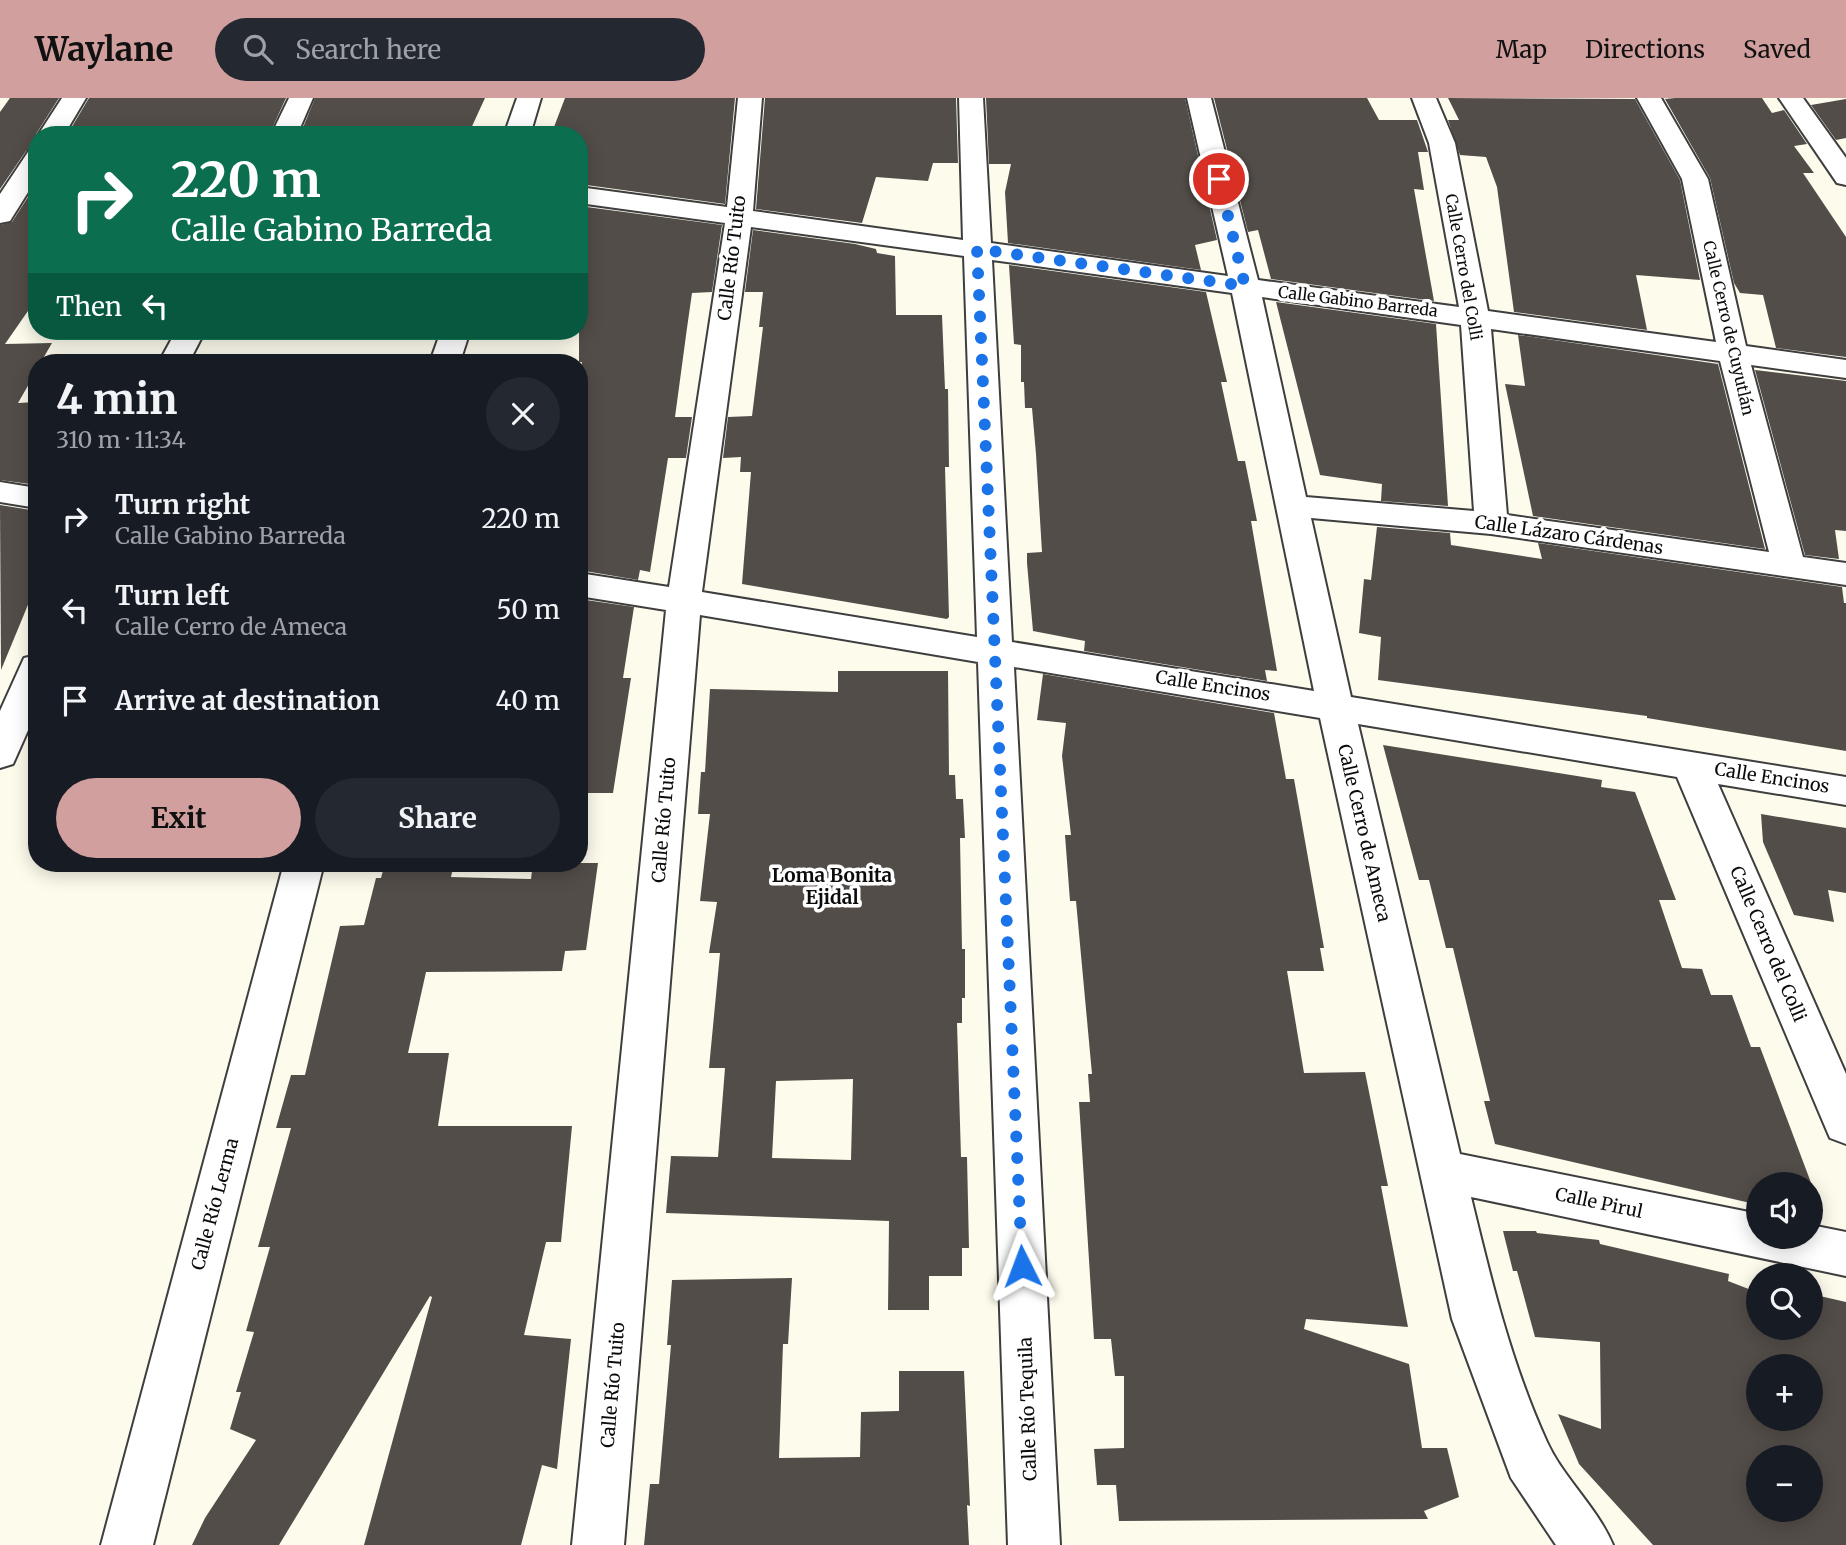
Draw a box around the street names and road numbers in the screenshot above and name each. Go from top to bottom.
street label: Calle Cerro del Colli [1441,192,1487,342]
street label: Calle Río Tuito [712,194,751,322]
street label: Calle Cerro de Cuyutlán [1699,239,1759,418]
street label: Calle Gabino Barreda [1277,281,1439,321]
street label: Calle Lázaro Cárdenas [1473,510,1665,559]
street label: Calle Encinos [1154,665,1272,706]
street label: Calle Cerro de Ameca [1333,742,1396,924]
street label: Calle Río Tuito [647,756,680,884]
street label: Calle Encinos [1713,757,1831,798]
street label: Calle Cerro del Colli [1725,862,1812,1025]
street label: Calle Río Lerma [186,1135,243,1272]
street label: Calle Pirul [1553,1182,1645,1223]
street label: Calle Río Tuito [596,1321,629,1449]
street label: Calle Río Tequila [1013,1336,1042,1481]

